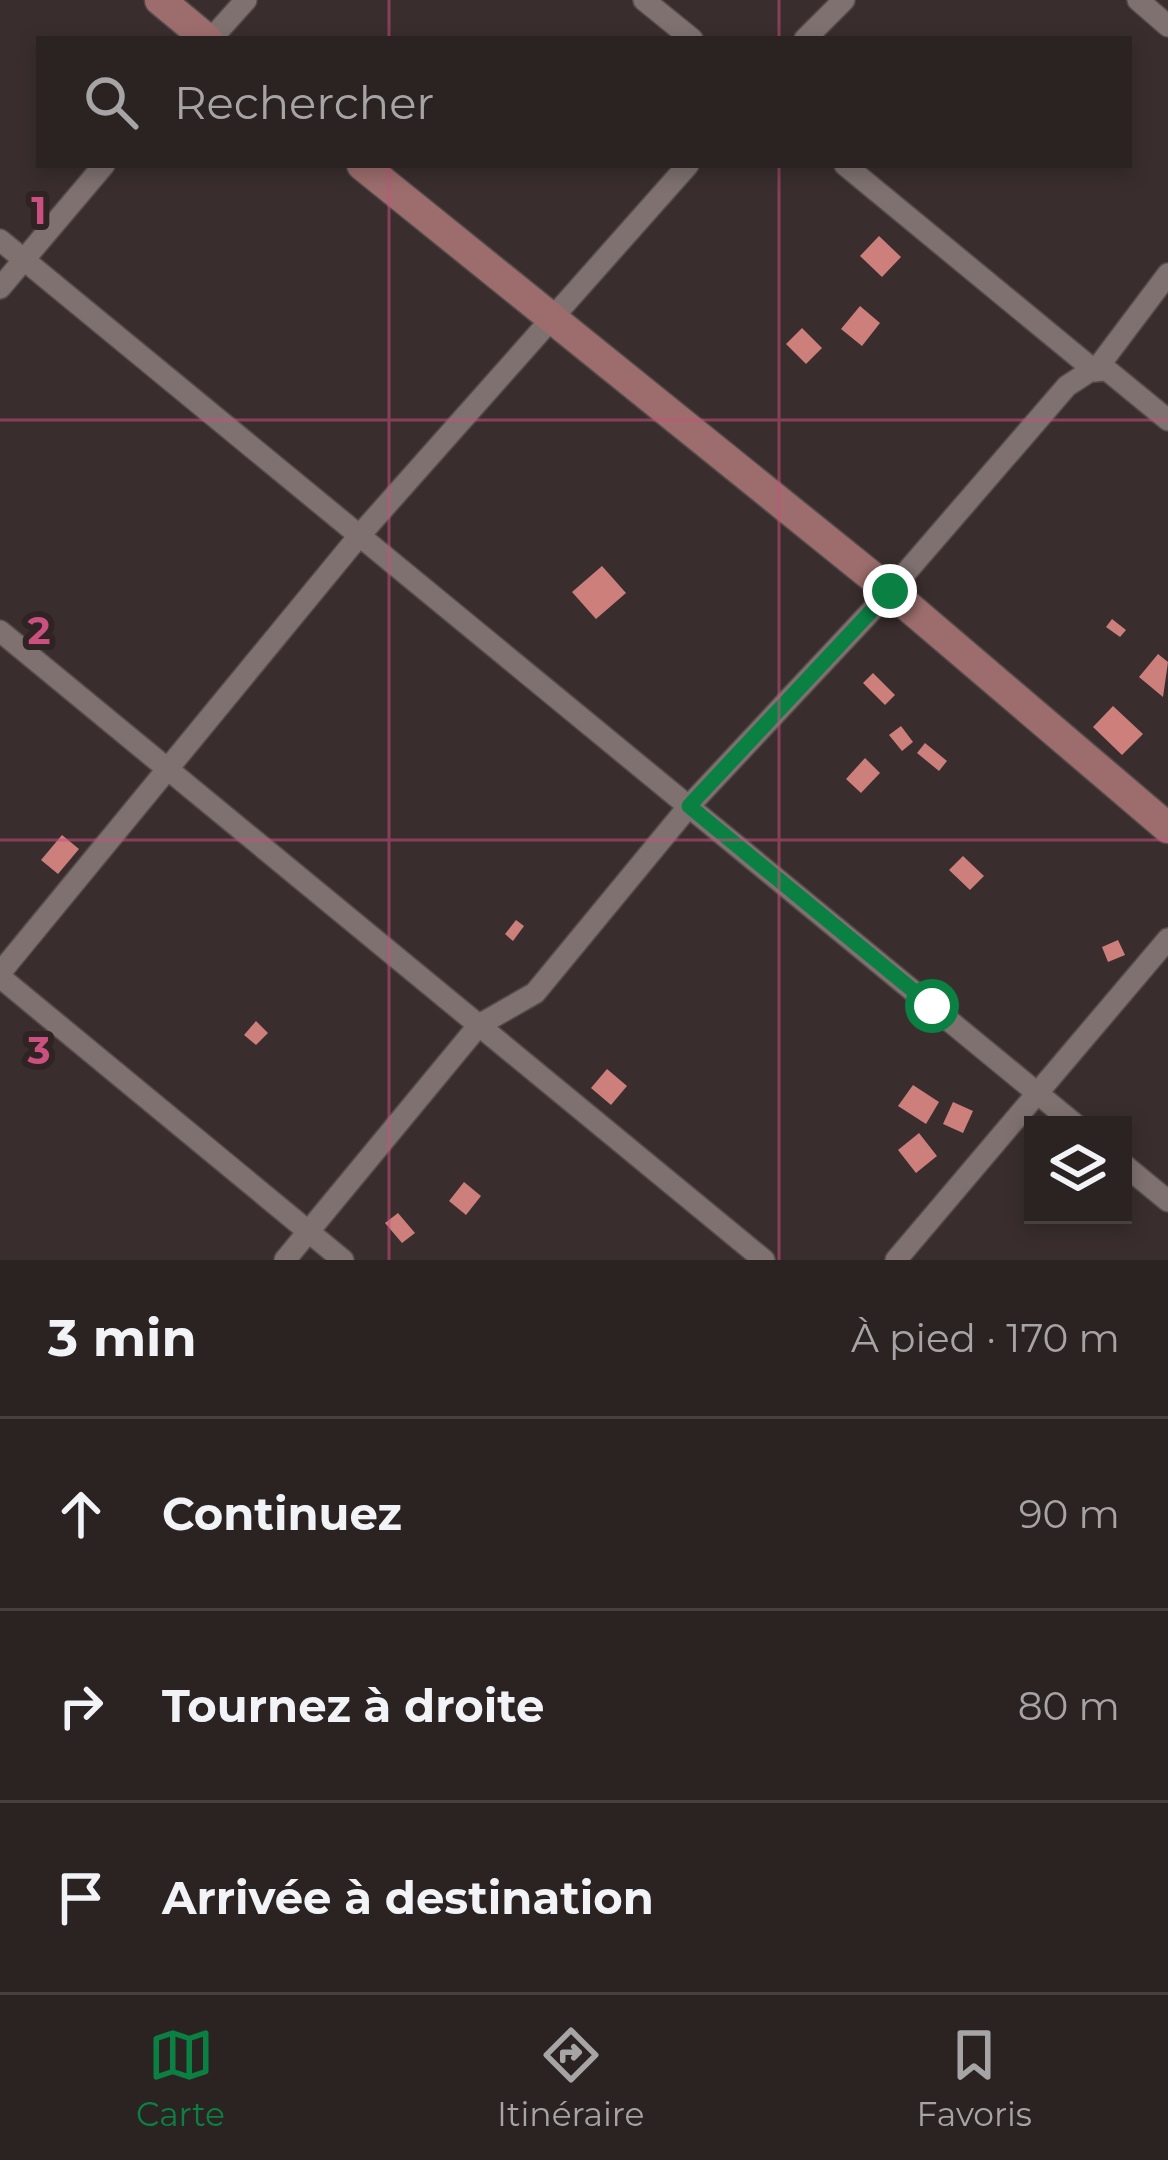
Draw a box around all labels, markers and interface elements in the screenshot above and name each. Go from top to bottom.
search box [36,36,1132,168]
icon: search [78,69,144,135]
text: Rechercher [174,75,434,130]
text: 1 [31,186,47,234]
route end [863,564,917,618]
text: 2 [27,606,51,654]
route start [905,979,959,1033]
text: 3 [26,1026,51,1074]
map controls [1024,1116,1132,1224]
button: layers [1024,1116,1132,1224]
text: 3 min [48,1307,197,1369]
text: À pied · 170 m [851,1314,1120,1362]
icon: ahead [48,1481,114,1547]
text: Continuez [162,1486,402,1541]
text: 90 m [1019,1490,1120,1538]
icon: right [48,1673,114,1739]
text: Tournez à droite [162,1678,544,1733]
text: 80 m [1018,1682,1120,1730]
icon: arrive [48,1865,114,1931]
text: Arrivée à destination [162,1870,654,1925]
tab: Carte [136,2022,225,2134]
tab: Itinéraire [497,2022,645,2134]
tab: Favoris [917,2022,1032,2134]

